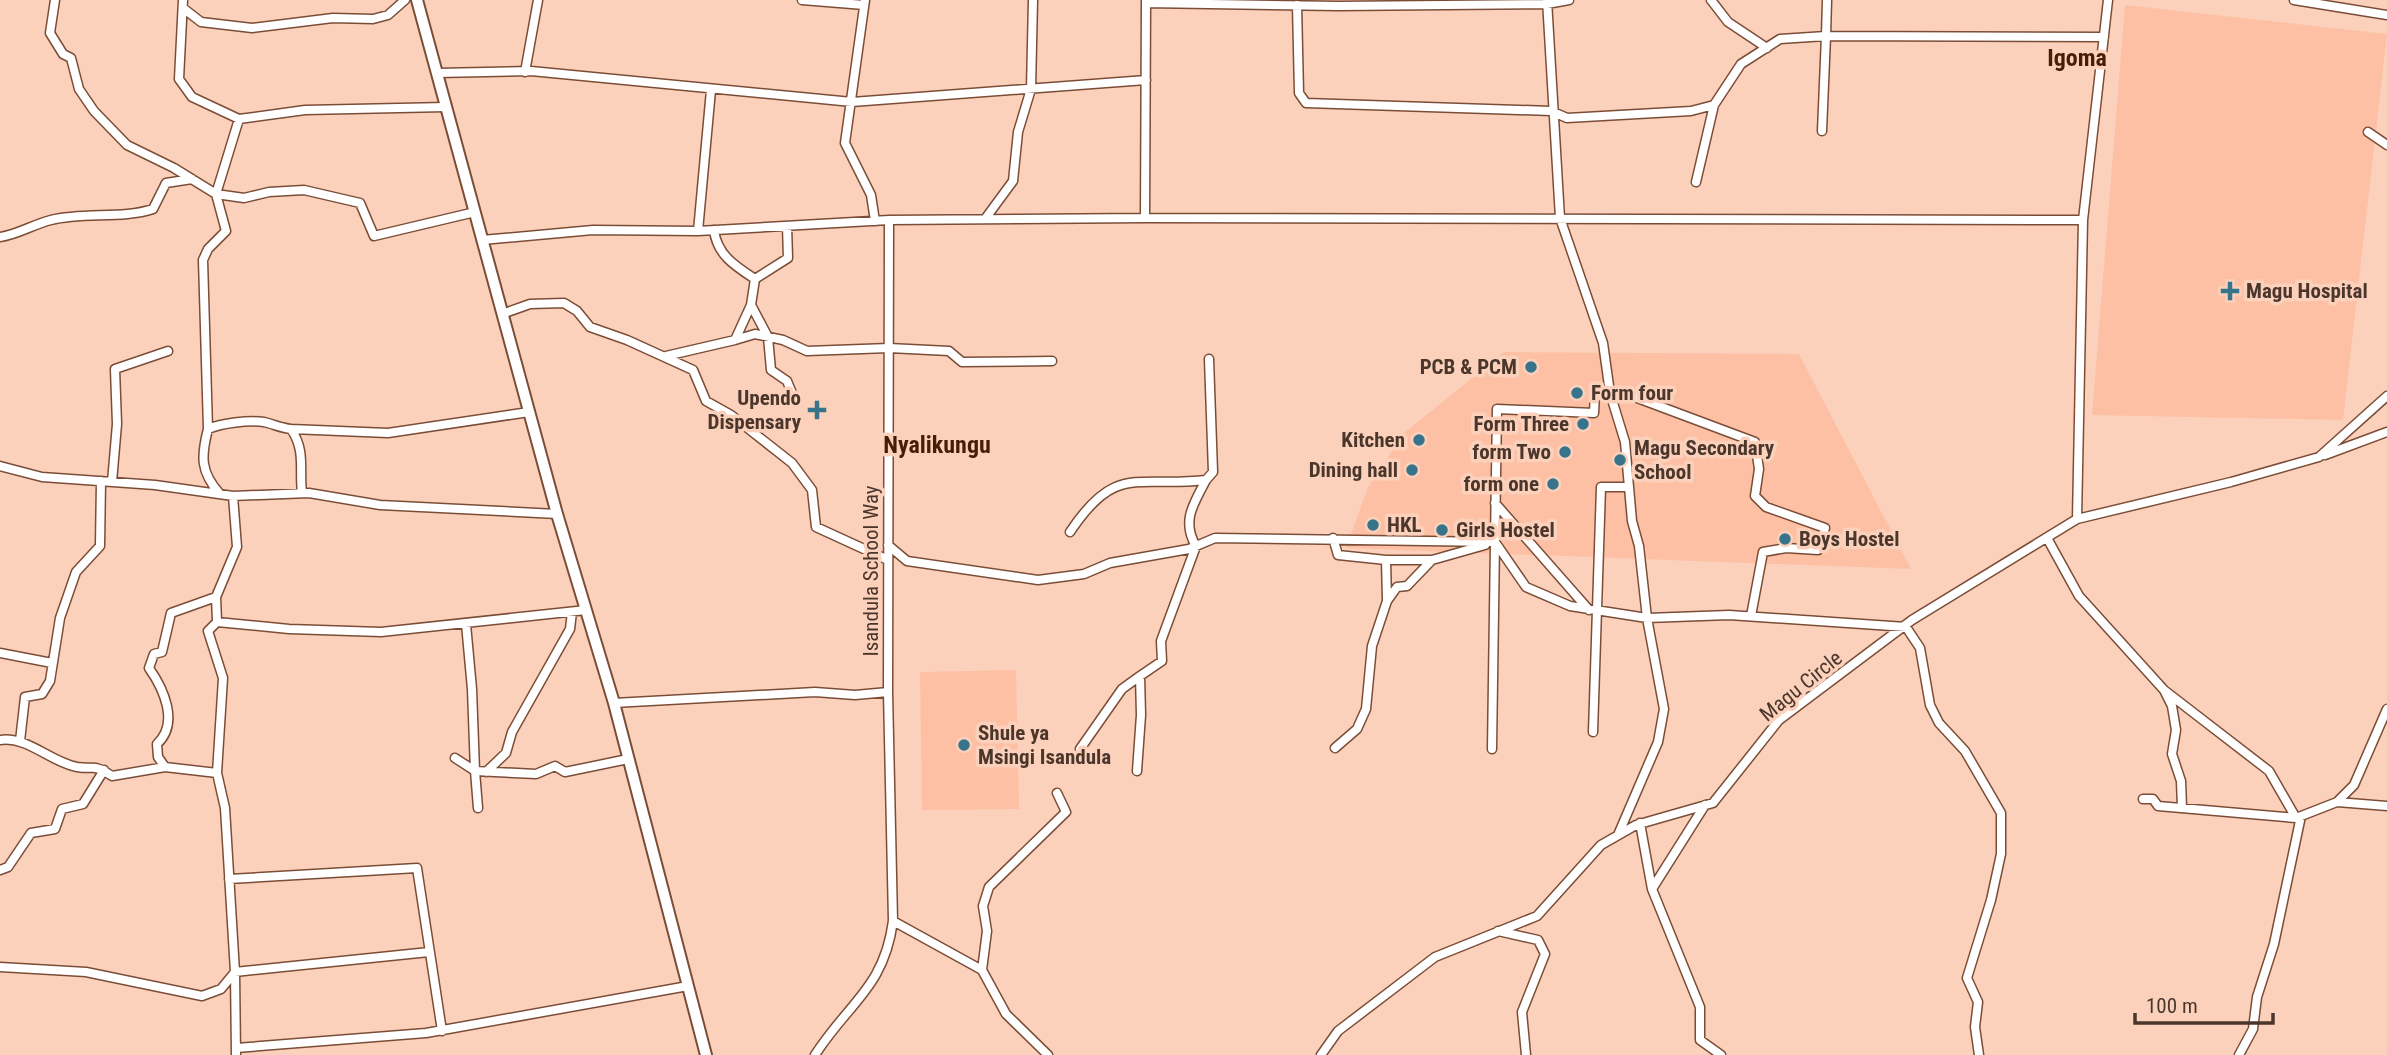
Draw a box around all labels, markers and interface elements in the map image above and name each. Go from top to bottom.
district label: Igoma [2047,44,2107,72]
place label: Magu Hospital [2246,279,2368,303]
marker: Magu Hospital [2220,281,2240,301]
place label: PCB & PCM [1420,355,1517,379]
marker: PCB & PCM [1523,359,1539,375]
place label: Form four [1591,381,1673,405]
marker: Form four [1569,385,1585,401]
place label: Upendo Dispensary [708,386,802,434]
marker: Upendo Dispensary [807,400,827,420]
place label: Form Three [1473,412,1569,436]
marker: Form Three [1575,416,1591,432]
place label: Kitchen [1341,428,1405,452]
district label: Nyalikungu [883,431,991,459]
marker: Kitchen [1411,432,1427,448]
place label: Magu Secondary School [1634,436,1775,484]
place label: form Two [1472,440,1551,464]
marker: form Two [1557,444,1573,460]
marker: Magu Secondary School [1612,452,1628,468]
place label: Dining hall [1309,458,1398,482]
marker: Dining hall [1404,462,1420,478]
place label: form one [1463,472,1539,496]
marker: form one [1545,476,1561,492]
street label: Isandula School Way [859,485,883,657]
place label: HKL [1387,513,1422,537]
marker: HKL [1365,517,1381,533]
place label: Girls Hostel [1456,518,1555,542]
marker: Girls Hostel [1434,522,1450,538]
place label: Boys Hostel [1799,527,1899,551]
marker: Boys Hostel [1777,531,1793,547]
street label: Magu Circle [1755,646,1847,726]
place label: Shule ya Msingi Isandula [978,721,1111,769]
marker: Shule ya Msingi Isandula [956,737,972,753]
scale bar [2135,982,2273,1026]
text: 100 m [2146,994,2198,1018]

